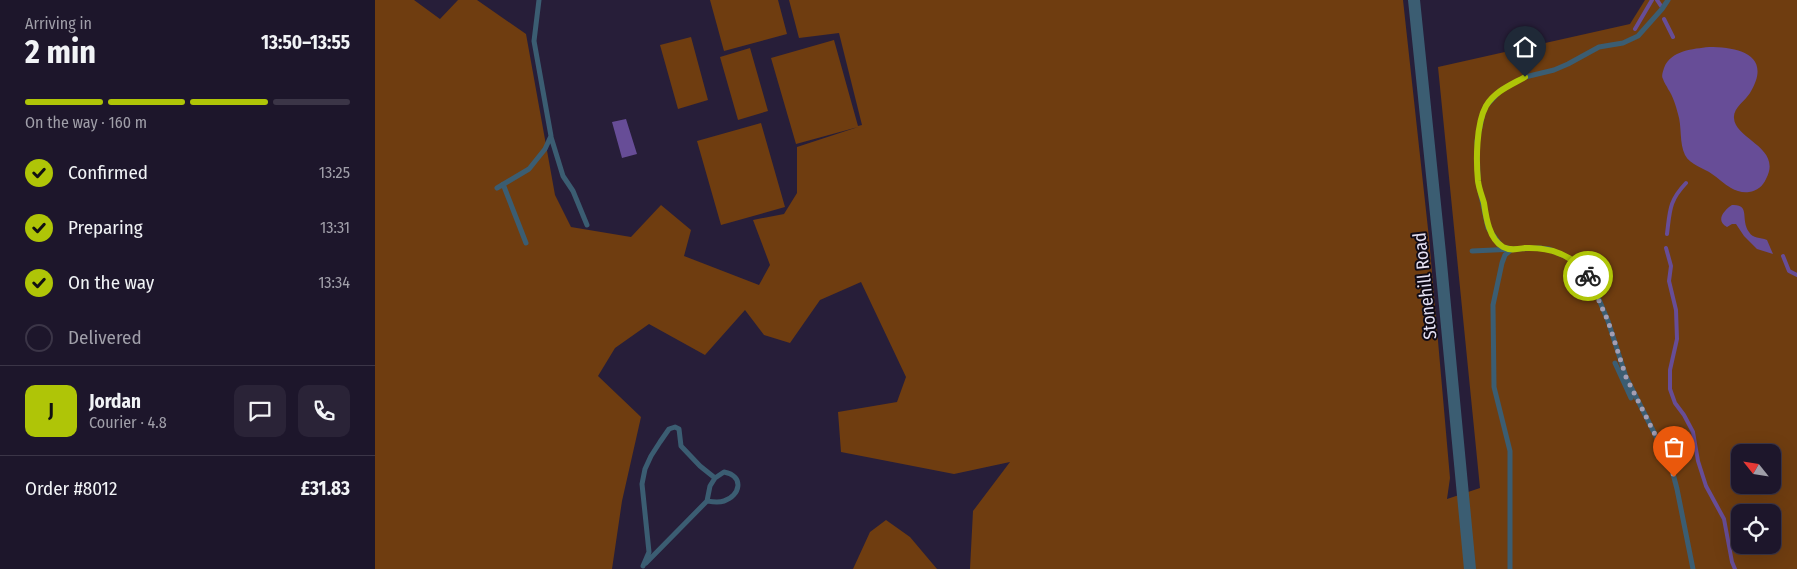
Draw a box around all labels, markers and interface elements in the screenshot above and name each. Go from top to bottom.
text: Arriving in [25,14,92,33]
pin [1504,26,1546,77]
text: 13:50–13:55 [261,31,350,54]
text: 2 min [25,33,96,71]
icon: home [1511,33,1539,61]
text: On the way · 160 m [25,113,147,132]
icon: check [25,159,53,187]
text: Confirmed [68,161,148,184]
text: 13:25 [319,163,350,182]
icon: check [25,214,53,242]
text: Preparing [68,216,143,239]
text: 13:31 [320,218,350,237]
street label: Stonehill Road [1408,231,1442,341]
courier [1563,251,1613,301]
icon: bike [1574,262,1602,290]
icon: check [25,269,53,297]
text: On the way [68,271,154,294]
text: 13:34 [318,273,350,292]
text: Delivered [68,326,142,349]
button: chat [234,385,286,437]
button: phone [298,385,350,437]
text: Jordan [89,390,141,413]
text: J [48,399,54,422]
text: Courier · 4.8 [89,413,167,432]
pin [1653,426,1695,477]
icon: bag [1660,433,1688,461]
north arrow [1731,444,1781,494]
map controls [1731,444,1781,554]
text: Order #8012 [25,477,117,500]
text: £31.83 [301,477,350,500]
button: locate [1731,504,1781,554]

